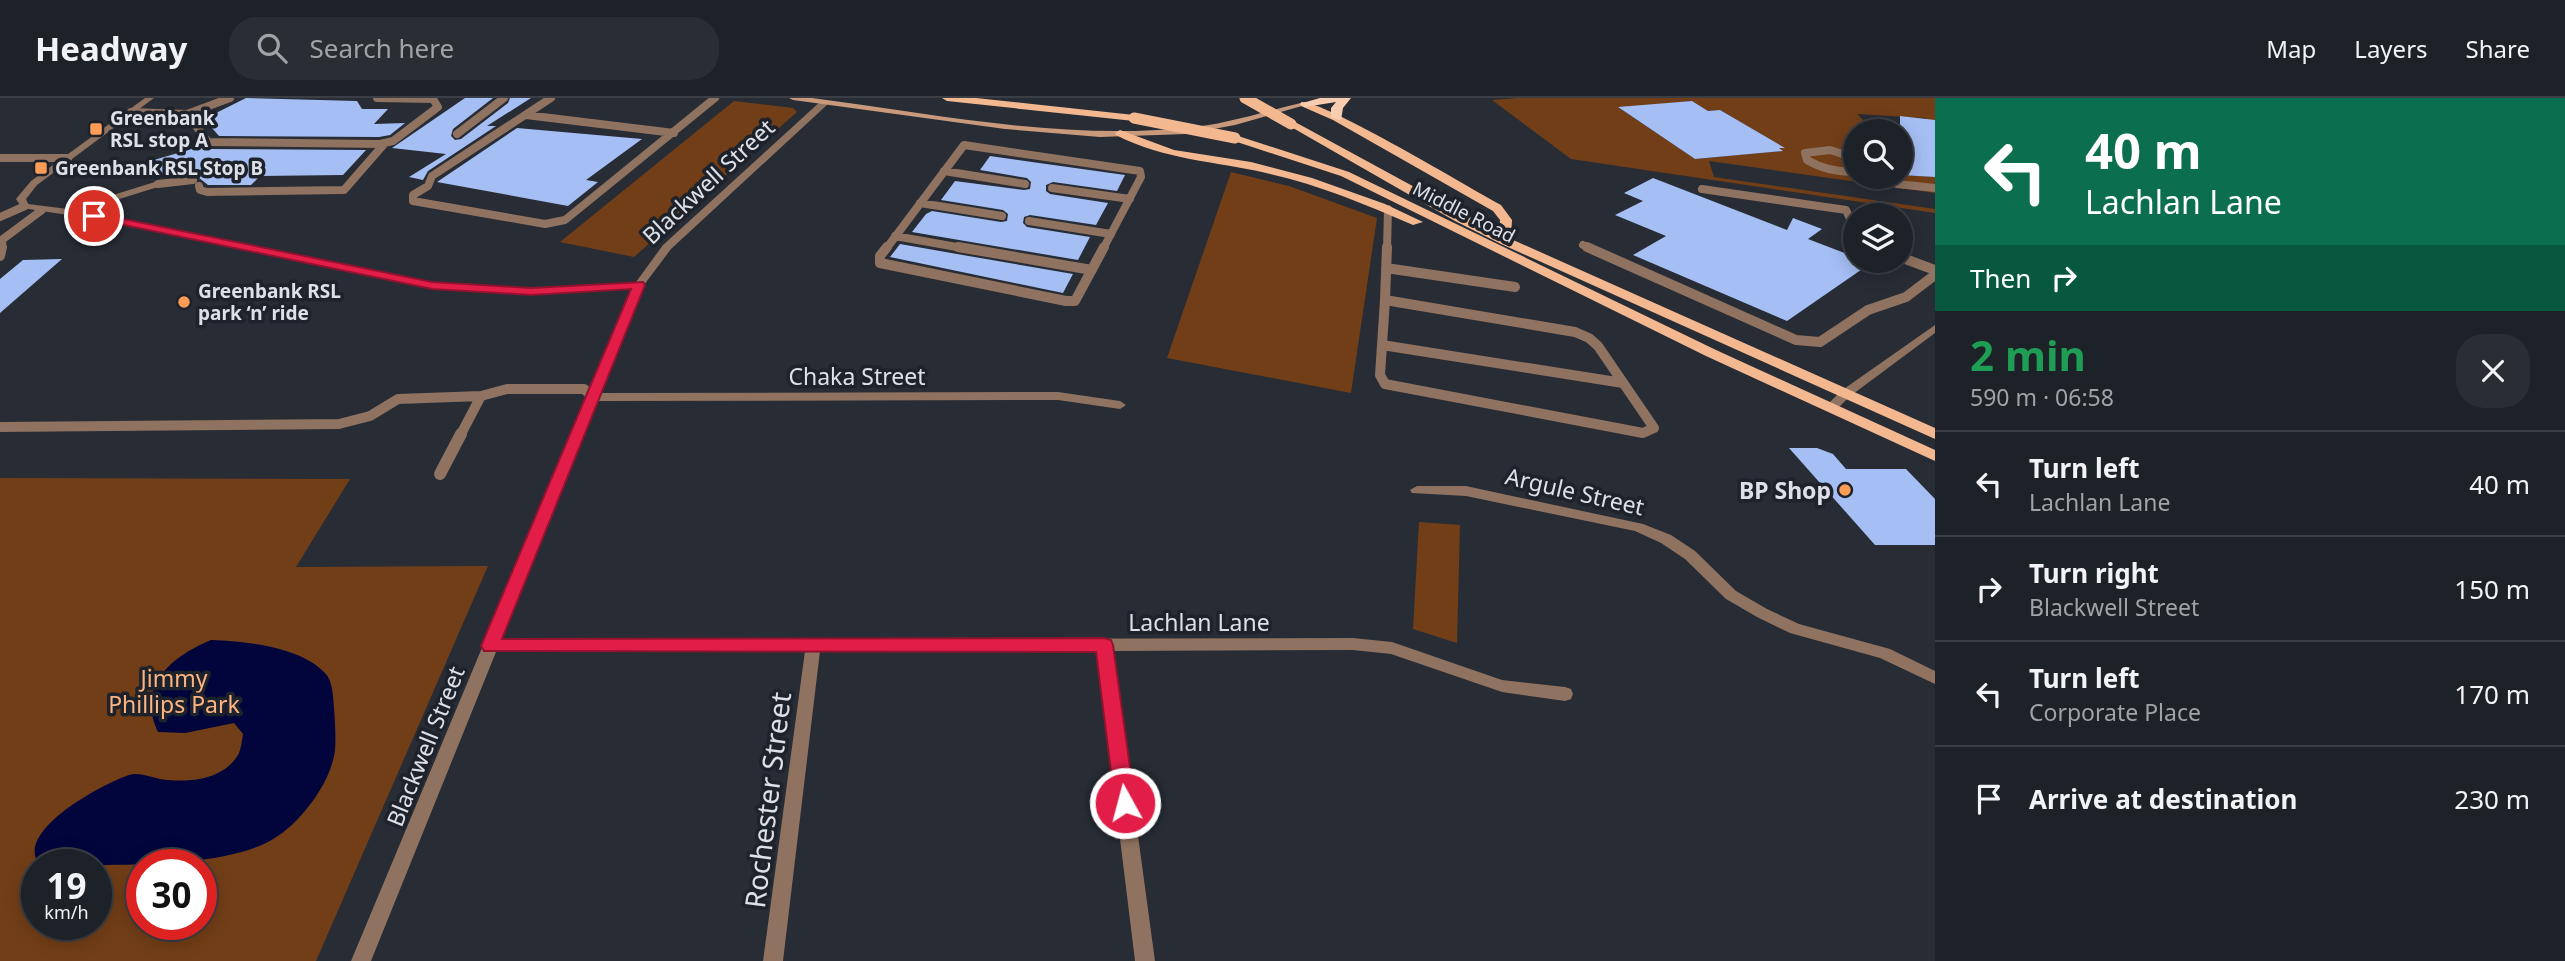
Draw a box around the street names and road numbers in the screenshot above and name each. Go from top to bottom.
street label: Blackwell Street [635,111,781,251]
street label: Middle Road [1408,175,1520,249]
street label: Chaka Street [788,360,926,392]
street label: Argule Street [1502,460,1648,522]
street label: Lachlan Lane [1128,606,1270,638]
street label: Blackwell Street [378,661,472,831]
street label: Rochester Street [735,690,799,910]

